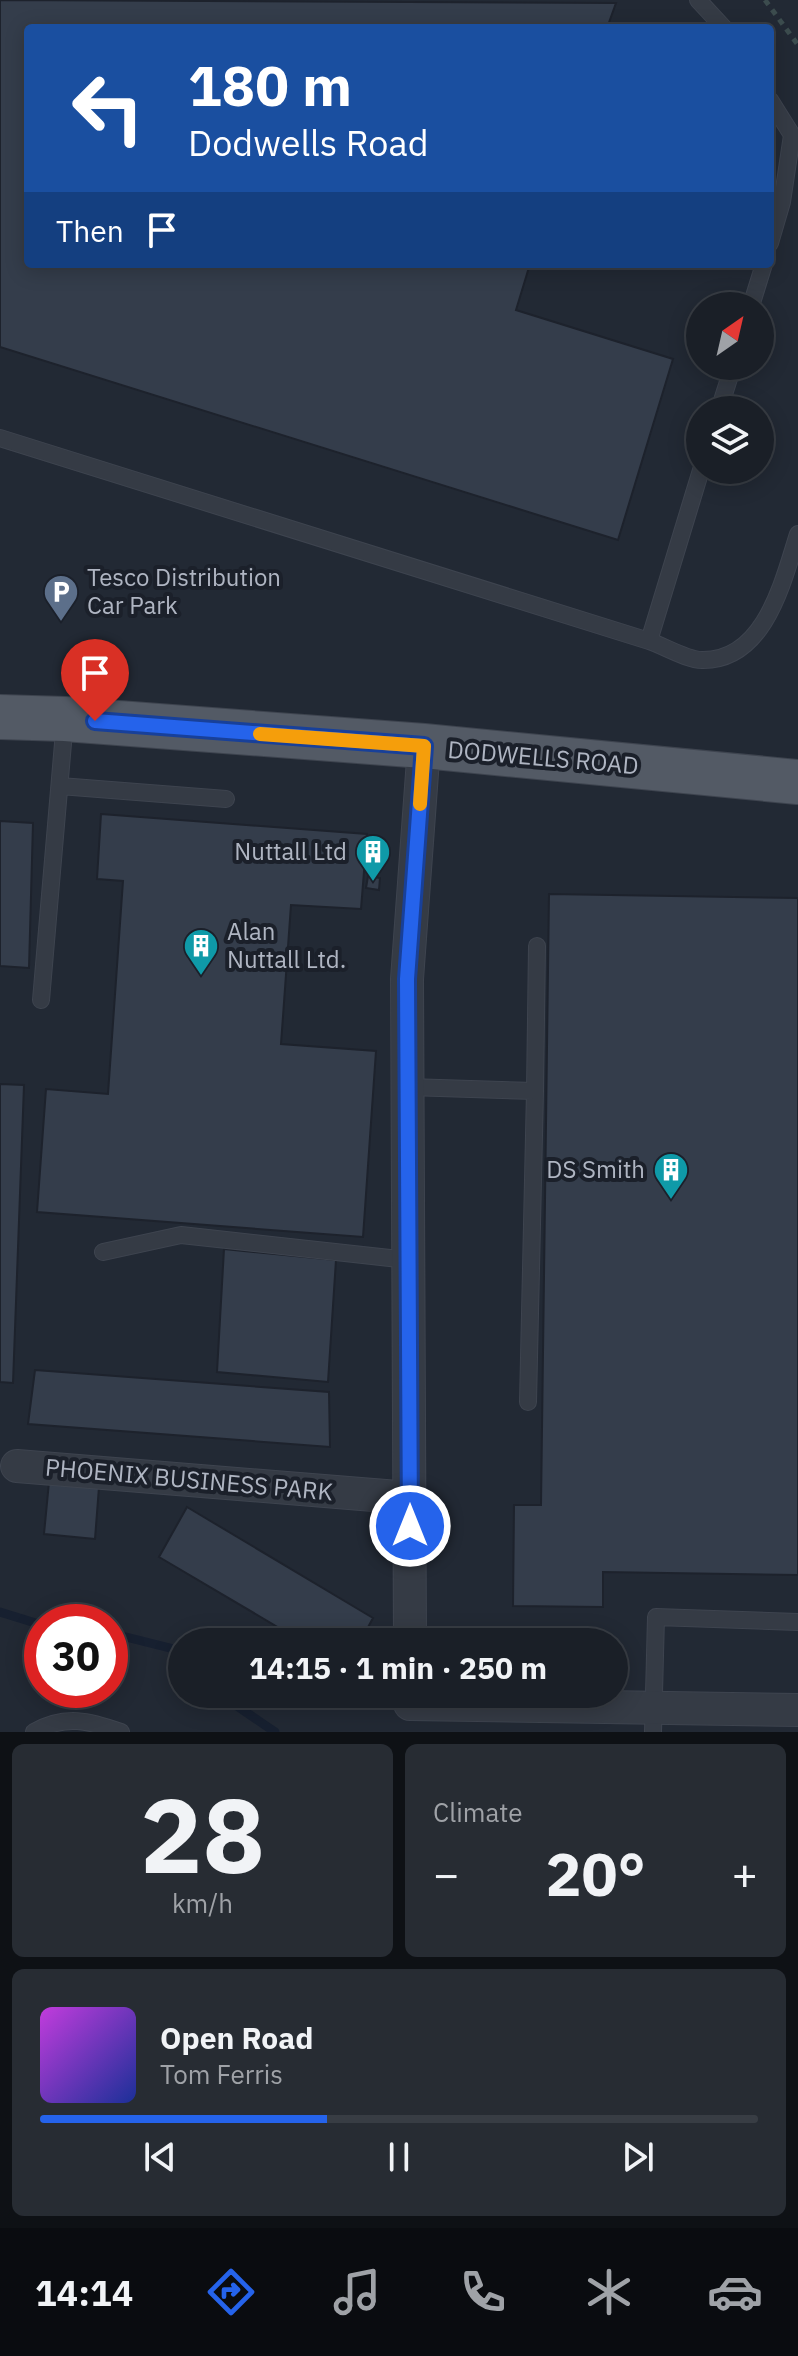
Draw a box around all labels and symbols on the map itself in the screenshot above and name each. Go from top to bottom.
north arrow [686,292,774,380]
place label: Tesco Distribution Car Park [87,561,281,621]
parking icon: Tesco Distribution Car Park [42,573,80,623]
pin [61,639,129,721]
street label: DODWELLS ROAD [446,733,640,781]
building icon: Nuttall Ltd [354,833,392,883]
place label: Nuttall Ltd [234,835,347,867]
place label: Alan Nuttall Ltd. [227,915,346,975]
building icon: Alan Nuttall Ltd. [182,927,220,977]
building icon: DS Smith [652,1151,690,1201]
place label: DS Smith [546,1153,645,1185]
street label: PHOENIX BUSINESS PARK [44,1450,334,1508]
position arrow [368,1484,452,1568]
speed limit sign: 30 [24,1604,128,1708]

